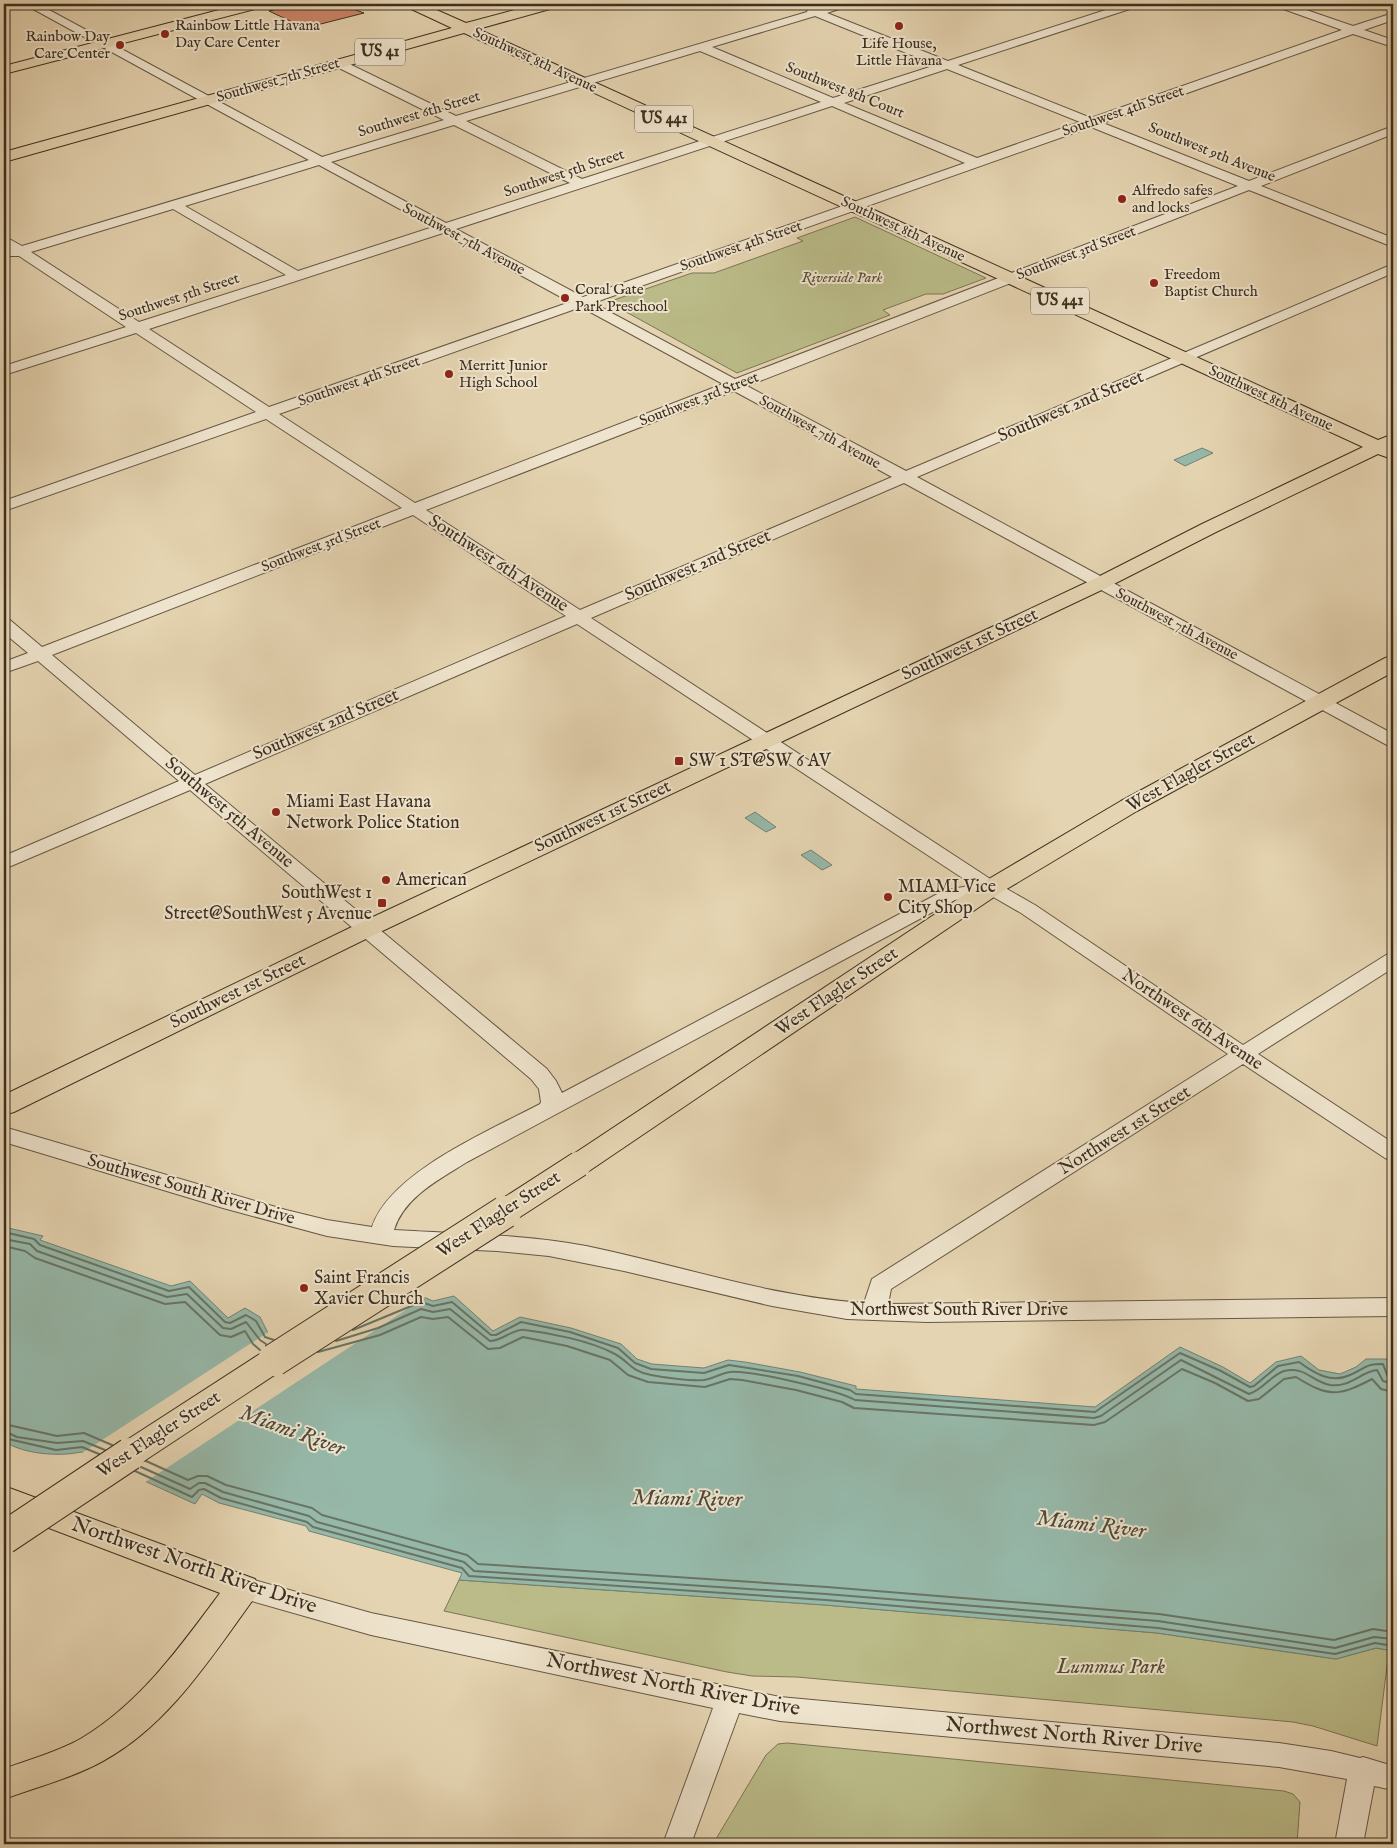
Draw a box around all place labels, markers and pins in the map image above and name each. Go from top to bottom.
place label: Rainbow Little Havana Day Care Center [175,16,320,52]
marker: Life House, Little Havana [893,20,905,32]
place label: Rainbow Day Care Center [25,27,111,63]
marker: Rainbow Little Havana Day Care Center [159,28,171,40]
place label: Life House, Little Havana [856,34,942,70]
marker: Rainbow Day Care Center [114,39,126,51]
place label: Alfredo safes and locks [1131,181,1213,217]
marker: Alfredo safes and locks [1116,193,1128,205]
place label: Freedom Baptist Church [1164,265,1258,301]
marker: Freedom Baptist Church [1148,277,1160,289]
place label: Coral Gate Park Preschool [575,280,669,316]
marker: Coral Gate Park Preschool [559,292,571,304]
place label: Merritt Junior High School [459,356,548,392]
marker: Merritt Junior High School [443,368,455,380]
place label: SW 1 ST@SW 6 AV [689,750,832,773]
marker: SW 1 ST@SW 6 AV [673,755,685,767]
place label: Miami East Havana Network Police Station [286,791,460,835]
marker: Miami East Havana Network Police Station [270,806,282,818]
place label: American [395,869,467,892]
marker: American [380,874,392,886]
place label: MIAMI Vice City Shop [898,876,996,920]
place label: SouthWest 1 Street@SouthWest 5 Avenue [164,882,372,926]
marker: MIAMI Vice City Shop [882,891,894,903]
marker: SouthWest 1 Street@SouthWest 5 Avenue [376,897,388,909]
place label: Saint Francis Xavier Church [314,1267,424,1311]
marker: Saint Francis Xavier Church [298,1282,310,1294]

